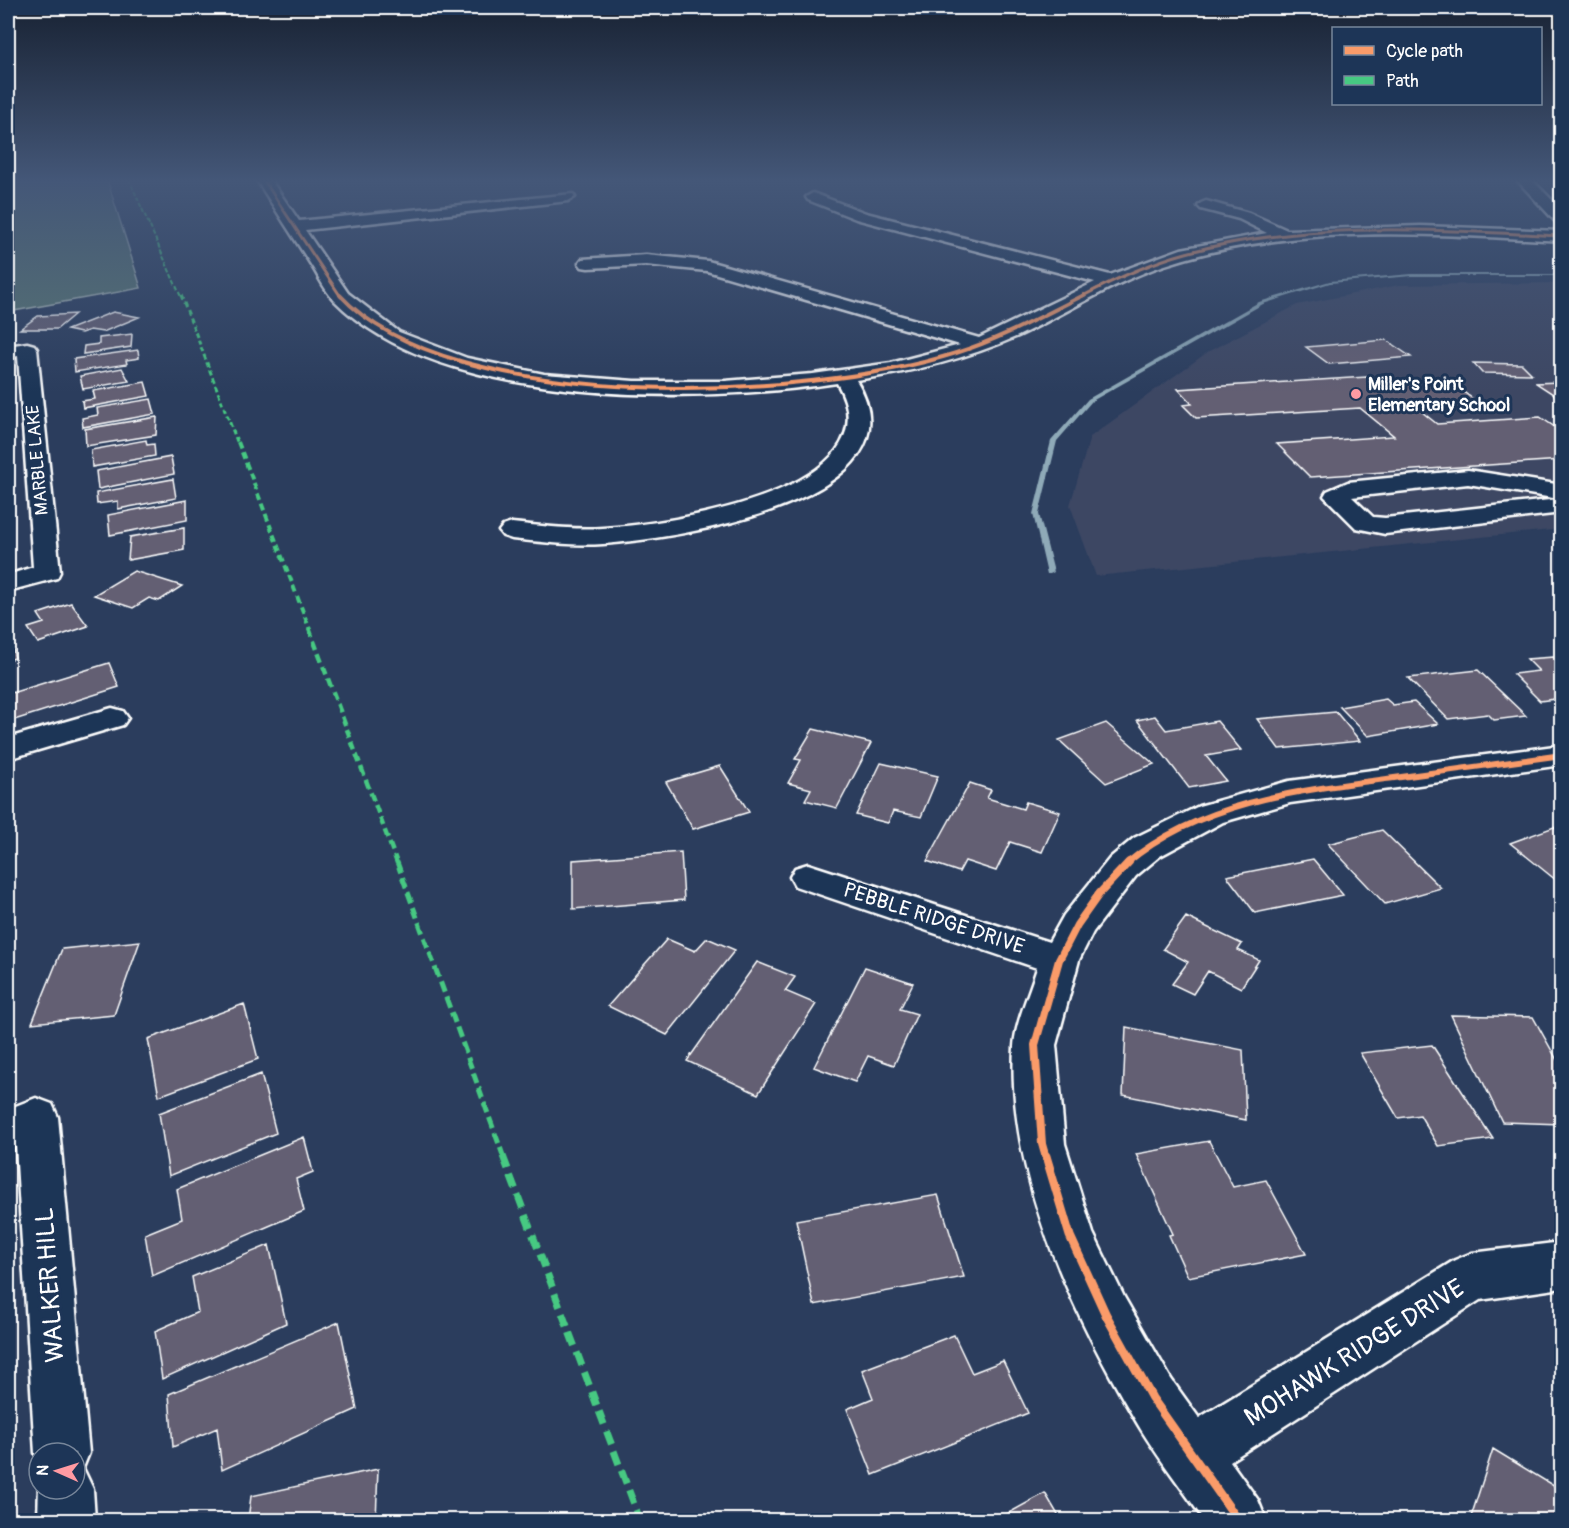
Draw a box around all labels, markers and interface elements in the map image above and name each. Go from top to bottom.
legend [1332,27,1542,105]
text: Cycle path [1386,40,1463,63]
text: Path [1386,70,1419,93]
place label: Miller's Point Elementary School [1368,373,1510,417]
marker: Miller's Point Elementary School [1349,387,1363,401]
street label: MARBLE LAKE [21,404,54,516]
street label: PEBBLE RIDGE DRIVE [840,876,1028,961]
street label: WALKER HILL [29,1206,71,1363]
street label: MOHAWK RIDGE DRIVE [1239,1272,1470,1434]
north arrow [27,1441,87,1501]
text: N [33,1464,53,1476]

